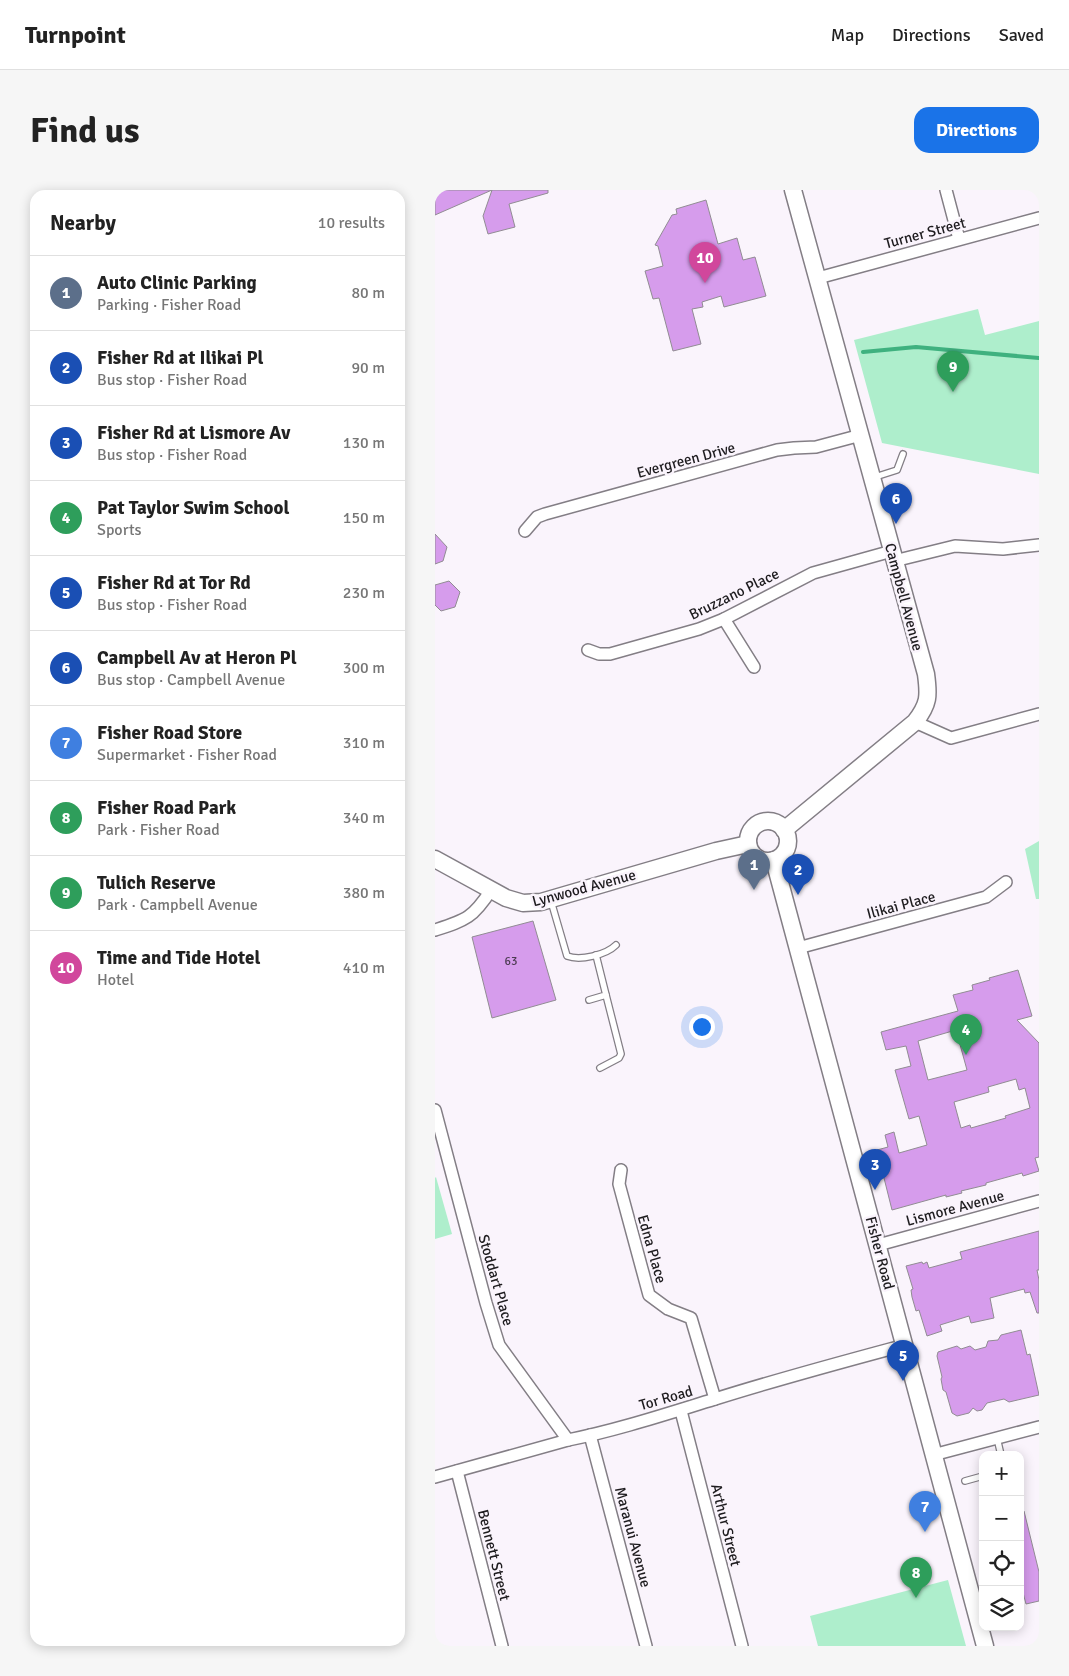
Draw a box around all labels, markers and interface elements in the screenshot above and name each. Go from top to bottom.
text: Turnpoint [25,20,126,50]
text: Map [831,24,864,46]
text: Directions [892,24,971,46]
text: Saved [999,24,1044,46]
button: Directions [914,107,1039,153]
text: Find us [30,109,140,152]
text: Nearby [50,210,116,236]
text: 10 results [318,213,385,233]
street label: Turner Street [882,214,968,252]
pin: 10 [689,242,721,283]
text: Auto Clinic Parking [97,271,257,295]
text: 1 [62,283,70,303]
text: 80 m [351,283,385,303]
text: Parking · Fisher Road [97,295,241,315]
text: Fisher Rd at Ilikai Pl [97,346,264,370]
pin: 9 [937,351,969,392]
text: 2 [62,358,70,378]
text: 90 m [351,358,385,378]
text: Bus stop · Fisher Road [97,370,247,390]
text: Fisher Rd at Lismore Av [97,421,290,445]
text: 3 [62,433,70,453]
text: 130 m [343,433,385,453]
street label: Evergreen Drive [635,438,737,482]
text: Bus stop · Fisher Road [97,445,247,465]
pin: 6 [880,483,912,524]
text: Pat Taylor Swim School [97,496,289,520]
text: 4 [62,508,70,528]
text: 150 m [343,508,385,528]
text: Sports [97,520,142,540]
street label: Campbell Avenue [881,541,927,653]
street label: Bruzzano Place [686,564,782,624]
text: Fisher Rd at Tor Rd [97,571,251,595]
text: 5 [62,583,70,603]
text: 230 m [343,583,385,603]
text: Bus stop · Fisher Road [97,595,247,615]
text: Campbell Av at Heron Pl [97,646,297,670]
text: 6 [62,658,70,678]
text: 300 m [343,658,385,678]
text: Bus stop · Campbell Avenue [97,670,285,690]
text: Fisher Road Store [97,721,242,745]
text: 7 [62,733,70,753]
text: 310 m [343,733,385,753]
text: Supermarket · Fisher Road [97,745,277,765]
text: Fisher Road Park [97,796,236,820]
text: 8 [62,808,70,828]
text: 340 m [343,808,385,828]
text: Park · Fisher Road [97,820,220,840]
pin: 1 [738,849,770,890]
pin: 2 [782,854,814,895]
street label: Lynwood Avenue [530,866,638,910]
text: Tulich Reserve [97,871,216,895]
text: 9 [62,883,70,903]
text: 380 m [343,883,385,903]
street label: Ilikai Place [865,887,937,923]
text: Park · Campbell Avenue [97,895,258,915]
text: Time and Tide Hotel [97,946,260,970]
house number: 63 [505,954,517,969]
text: 10 [57,958,75,978]
text: 410 m [343,958,385,978]
text: Hotel [97,970,134,990]
your location [689,1014,715,1040]
pin: 4 [950,1014,982,1055]
pin: 3 [859,1149,891,1190]
street label: Lismore Avenue [904,1186,1006,1230]
street label: Edna Place [634,1213,670,1285]
street label: Fisher Road [862,1214,898,1292]
street label: Stoddart Place [474,1232,518,1328]
pin: 5 [887,1340,919,1381]
street label: Tor Road [637,1382,695,1414]
map controls [979,1451,1024,1631]
button: + [979,1451,1024,1496]
street label: Arthur Street [707,1482,745,1568]
street label: Maranui Avenue [611,1485,655,1589]
pin: 7 [909,1491,941,1532]
button: − [979,1496,1024,1541]
street label: Bennett Street [474,1508,514,1602]
button: locate [979,1541,1024,1586]
pin: 8 [900,1557,932,1598]
button: layers [979,1586,1024,1631]

